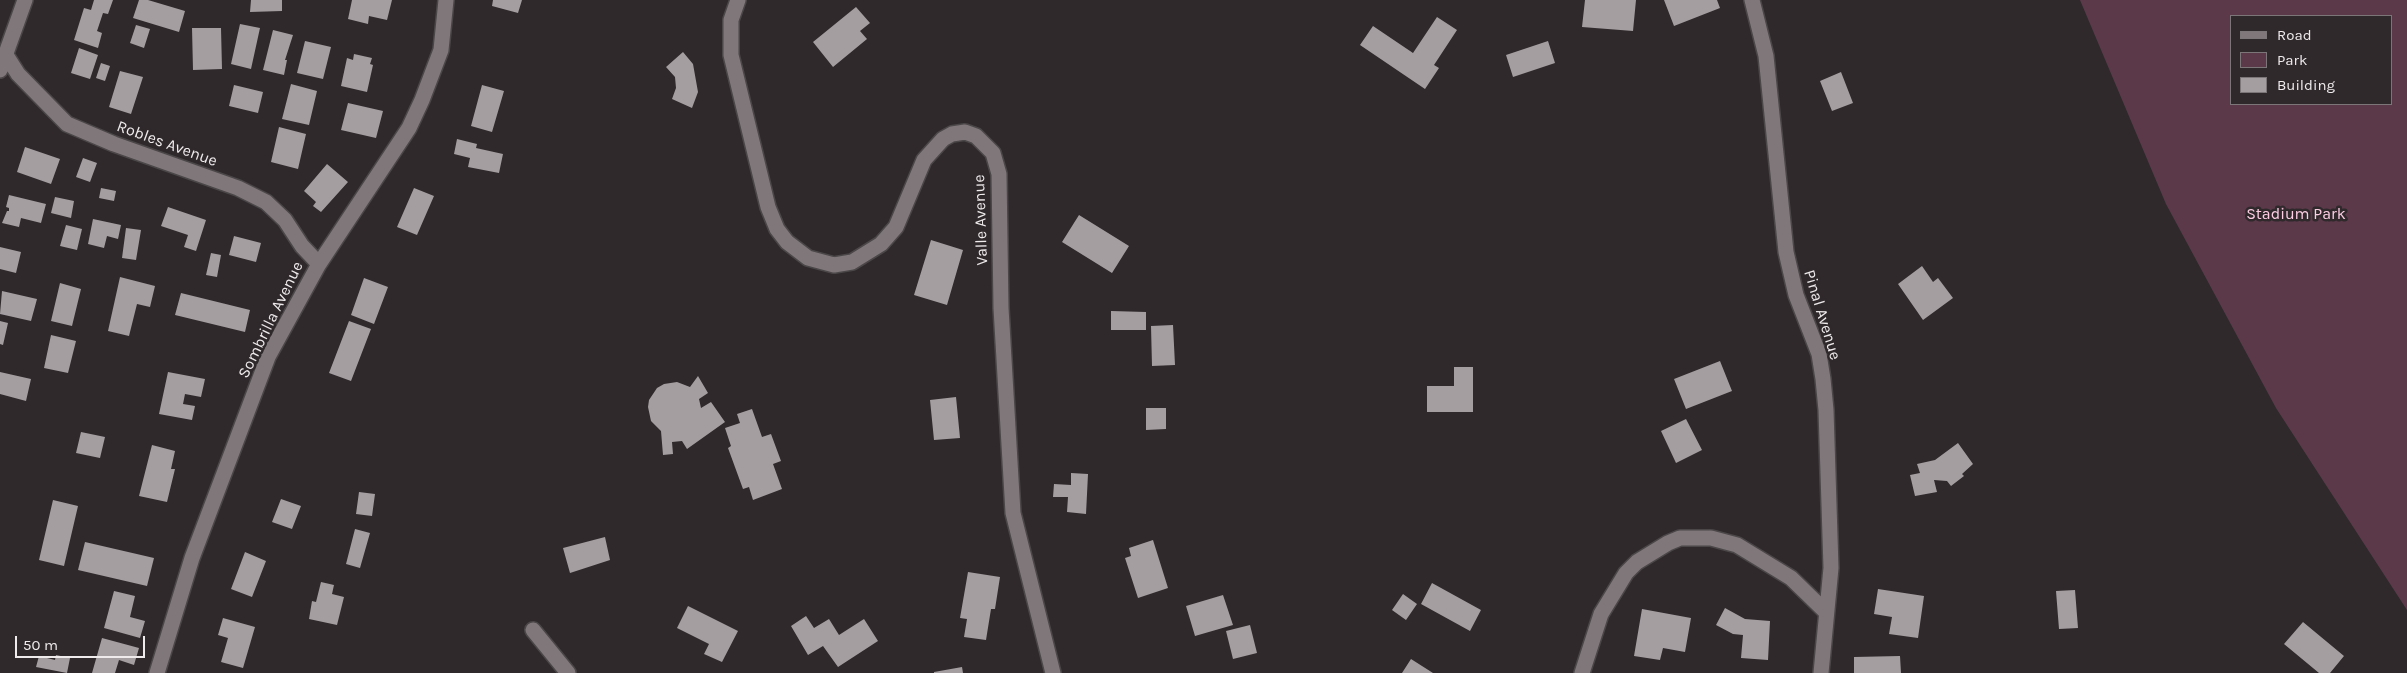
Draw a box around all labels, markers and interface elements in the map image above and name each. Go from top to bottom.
legend [2230,15,2392,105]
text: Road [2277,26,2312,44]
text: Park [2277,51,2307,69]
text: Building [2277,76,2335,94]
street label: Robles Avenue [114,117,220,171]
street label: Valle Avenue [970,174,992,266]
park label: Stadium Park [2246,204,2346,224]
street label: Sombrilla Avenue [234,258,308,382]
street label: Pinal Avenue [1799,268,1845,362]
scale bar [18,626,148,658]
text: 50 m [23,636,58,654]

